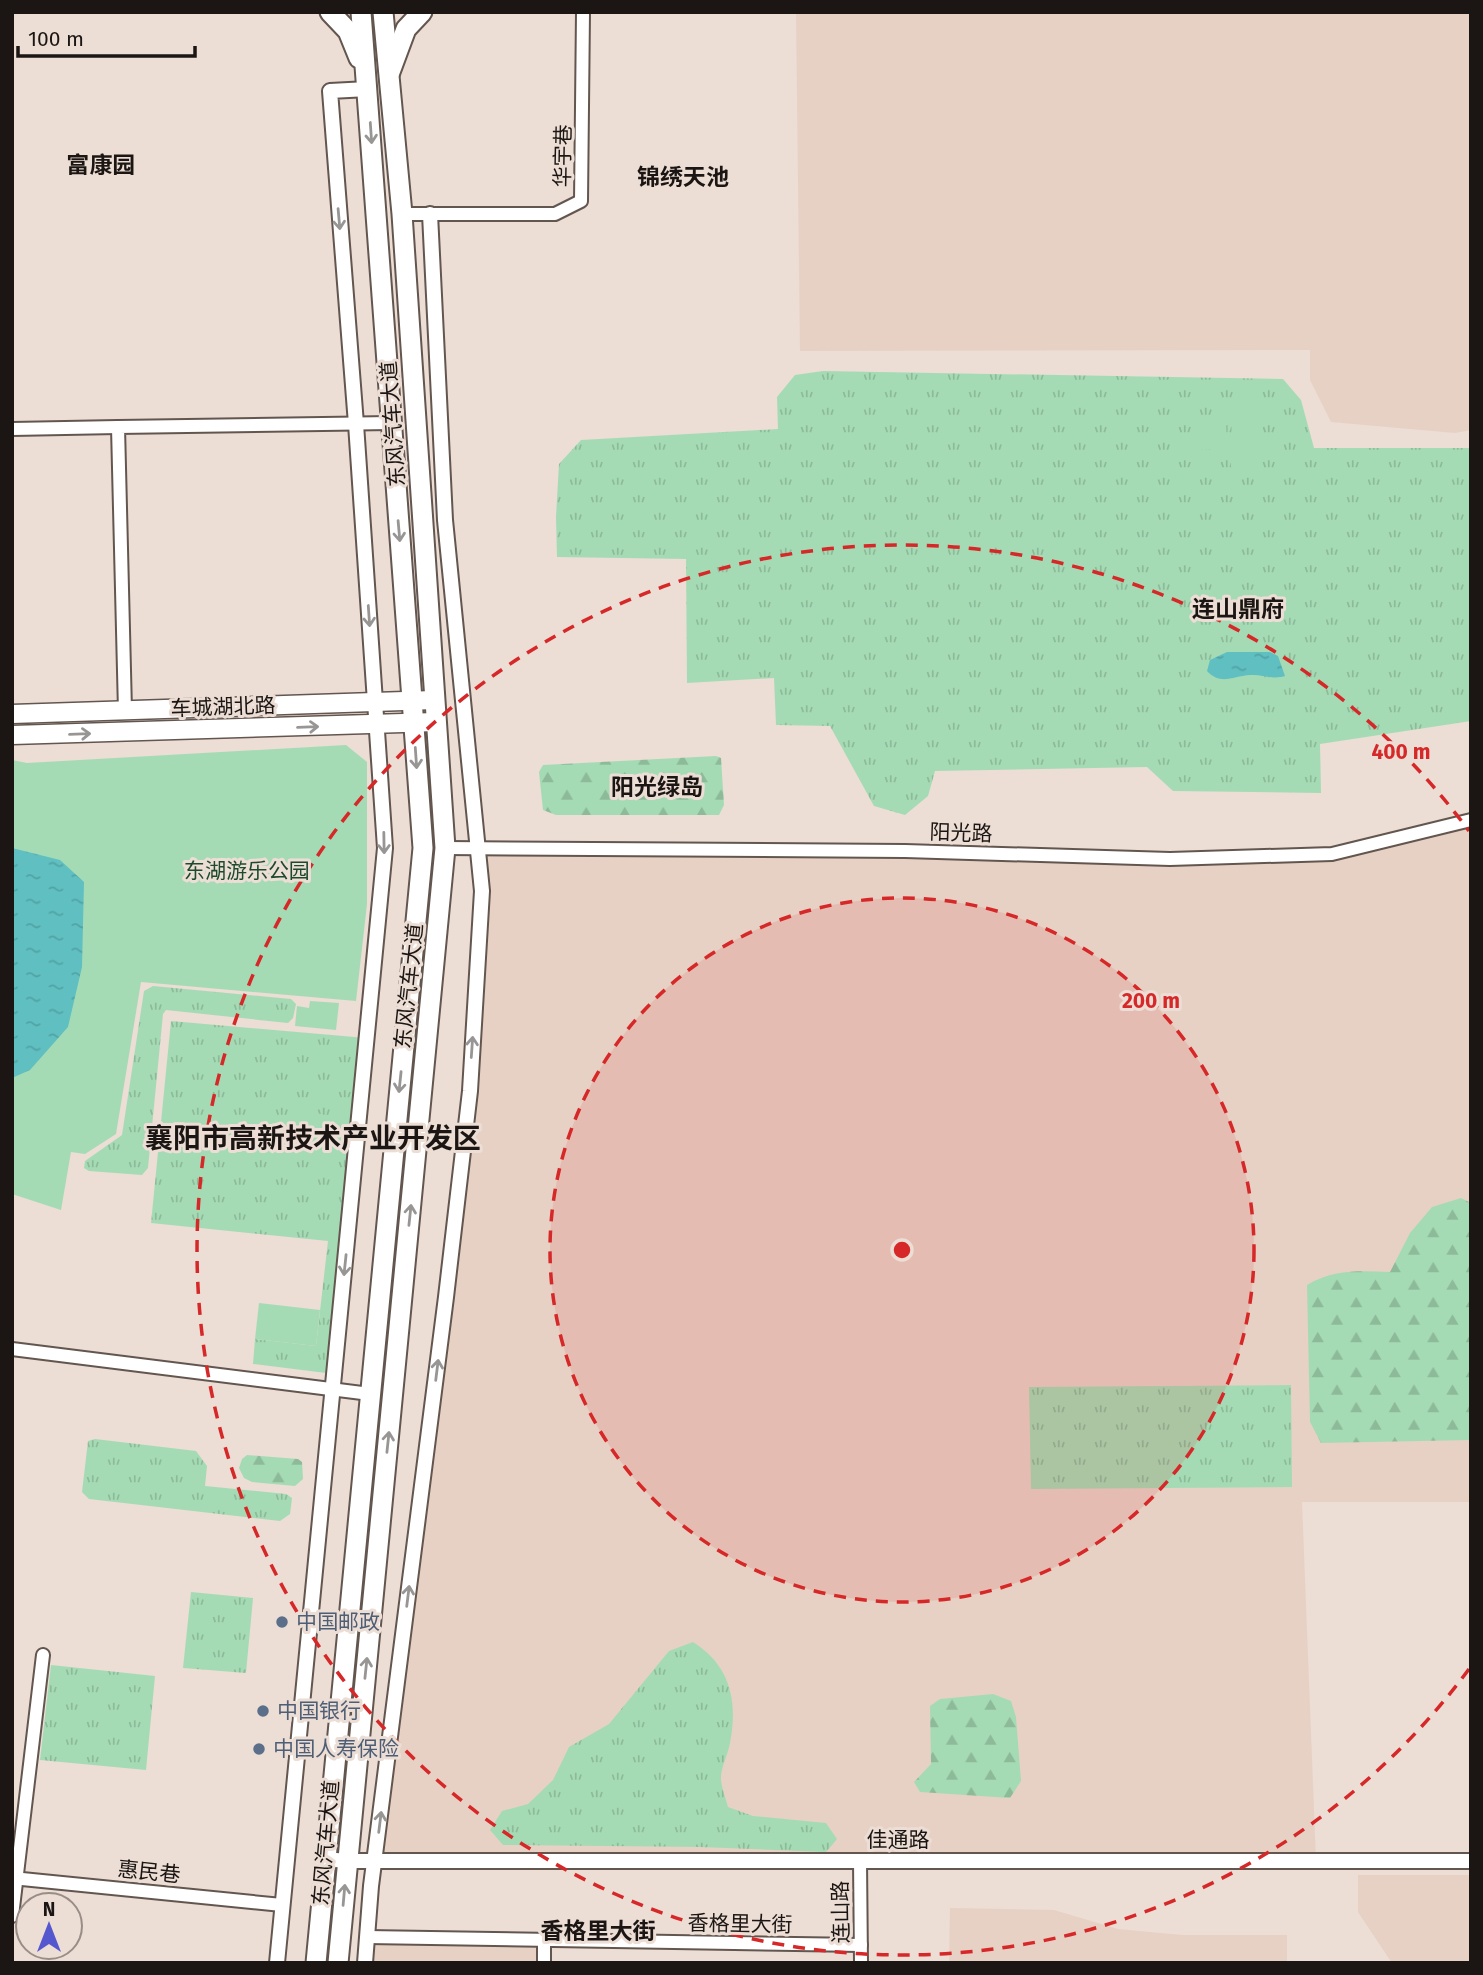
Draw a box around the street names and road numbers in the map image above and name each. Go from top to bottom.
street label: 华宇巷 [549,124,577,188]
street label: 东风汽车大道 [376,360,410,488]
street label: 车城湖北路 [170,692,276,722]
street label: 阳光路 [929,819,993,847]
street label: 东风汽车大道 [389,922,429,1050]
street label: 东风汽车大道 [308,1779,344,1907]
street label: 佳通路 [867,1827,930,1853]
street label: 惠民巷 [116,1856,182,1888]
street label: 连山路 [827,1880,855,1944]
street label: 香格里大街 [687,1910,793,1938]

